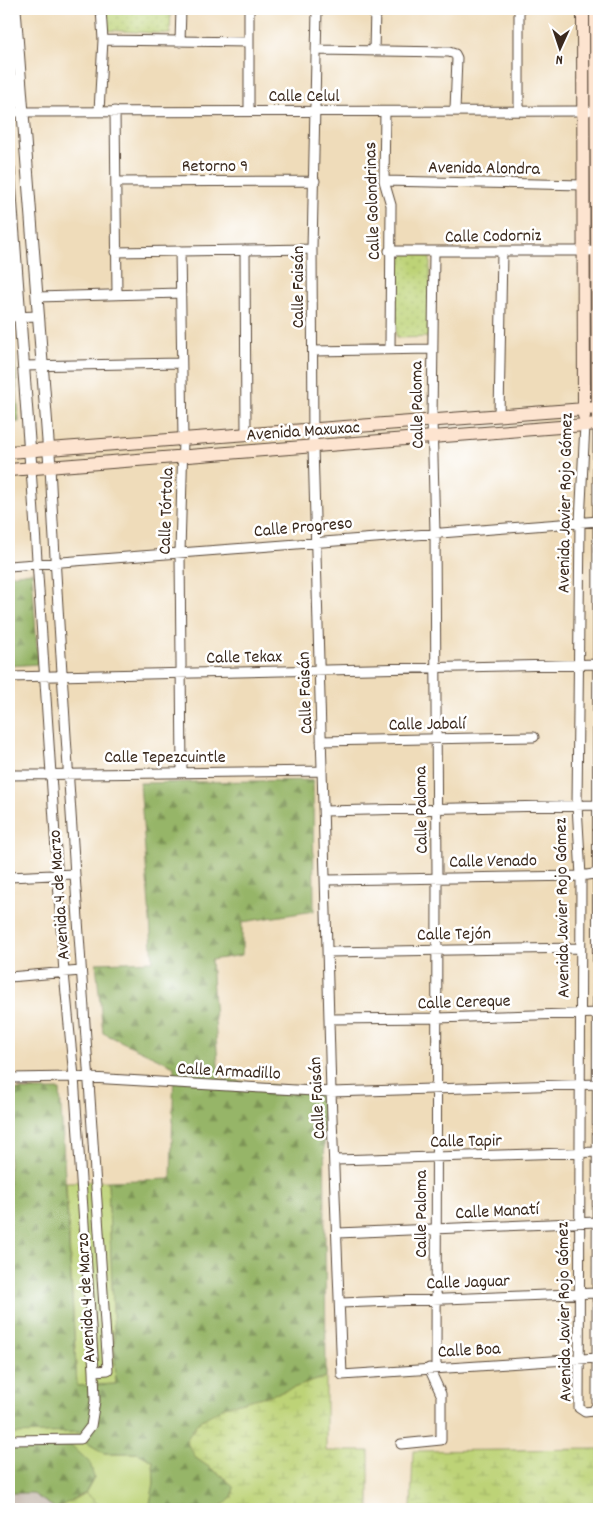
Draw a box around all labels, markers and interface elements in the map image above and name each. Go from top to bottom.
north arrow [536,22,586,72]
text: N [555,49,563,69]
street label: Calle Celul [268,85,340,110]
street label: Calle Golondrinas [359,141,388,261]
street label: Retorno 9 [182,155,248,180]
street label: Avenida Alondra [428,156,541,183]
street label: Calle Codorniz [445,224,542,251]
street label: Calle Faisán [287,246,312,328]
street label: Calle Paloma [405,360,432,449]
street label: Avenida Javier Rojo Gómez [552,413,581,593]
street label: Avenida Maxuxac [246,416,361,449]
street label: Calle Tórtola [153,467,182,555]
street label: Calle Progreso [253,512,354,545]
street label: Calle Tekax [206,645,282,672]
street label: Calle Faisán [293,651,320,735]
street label: Calle Jabalí [388,712,467,739]
street label: Calle Tepezcuintle [104,746,226,771]
street label: Calle Paloma [409,765,436,854]
street label: Avenida Javier Rojo Gómez [549,817,578,998]
street label: Avenida 4 de Marzo [43,829,78,961]
street label: Calle Venado [449,849,537,876]
street label: Calle Tejón [417,922,491,949]
street label: Calle Cereque [417,989,511,1018]
street label: Calle Faisán [304,1056,333,1140]
street label: Calle Armadillo [176,1057,281,1088]
street label: Calle Tapir [430,1129,503,1156]
street label: Calle Paloma [410,1170,435,1258]
street label: Calle Manatí [455,1198,541,1227]
street label: Avenida Javier Rojo Gómez [551,1221,580,1402]
street label: Avenida 4 de Marzo [72,1232,103,1364]
street label: Calle Jaguar [426,1270,511,1297]
street label: Calle Boa [437,1337,502,1366]

